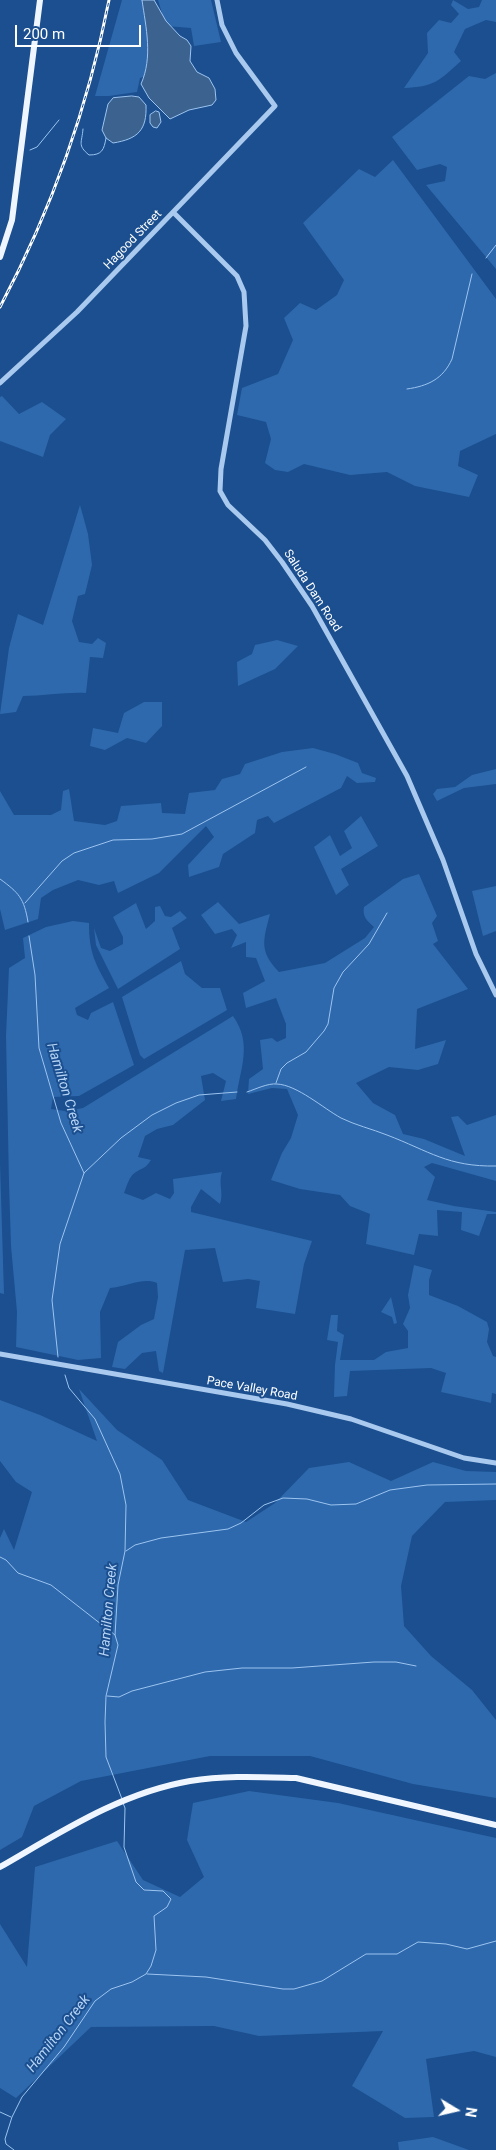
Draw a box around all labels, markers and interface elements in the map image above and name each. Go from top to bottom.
scale bar [18,15,144,47]
text: 200 m [23,25,65,43]
street label: Hagood Street [101,207,165,273]
street label: Saluda Dam Road [280,547,344,635]
water label: Hamilton Creek [42,1041,86,1135]
street label: Pace Valley Road [206,1374,298,1404]
water label: Hamilton Creek [97,1563,121,1657]
water label: Hamilton Creek [24,1992,94,2076]
north arrow [431,2085,481,2135]
text: N [462,2106,479,2118]

